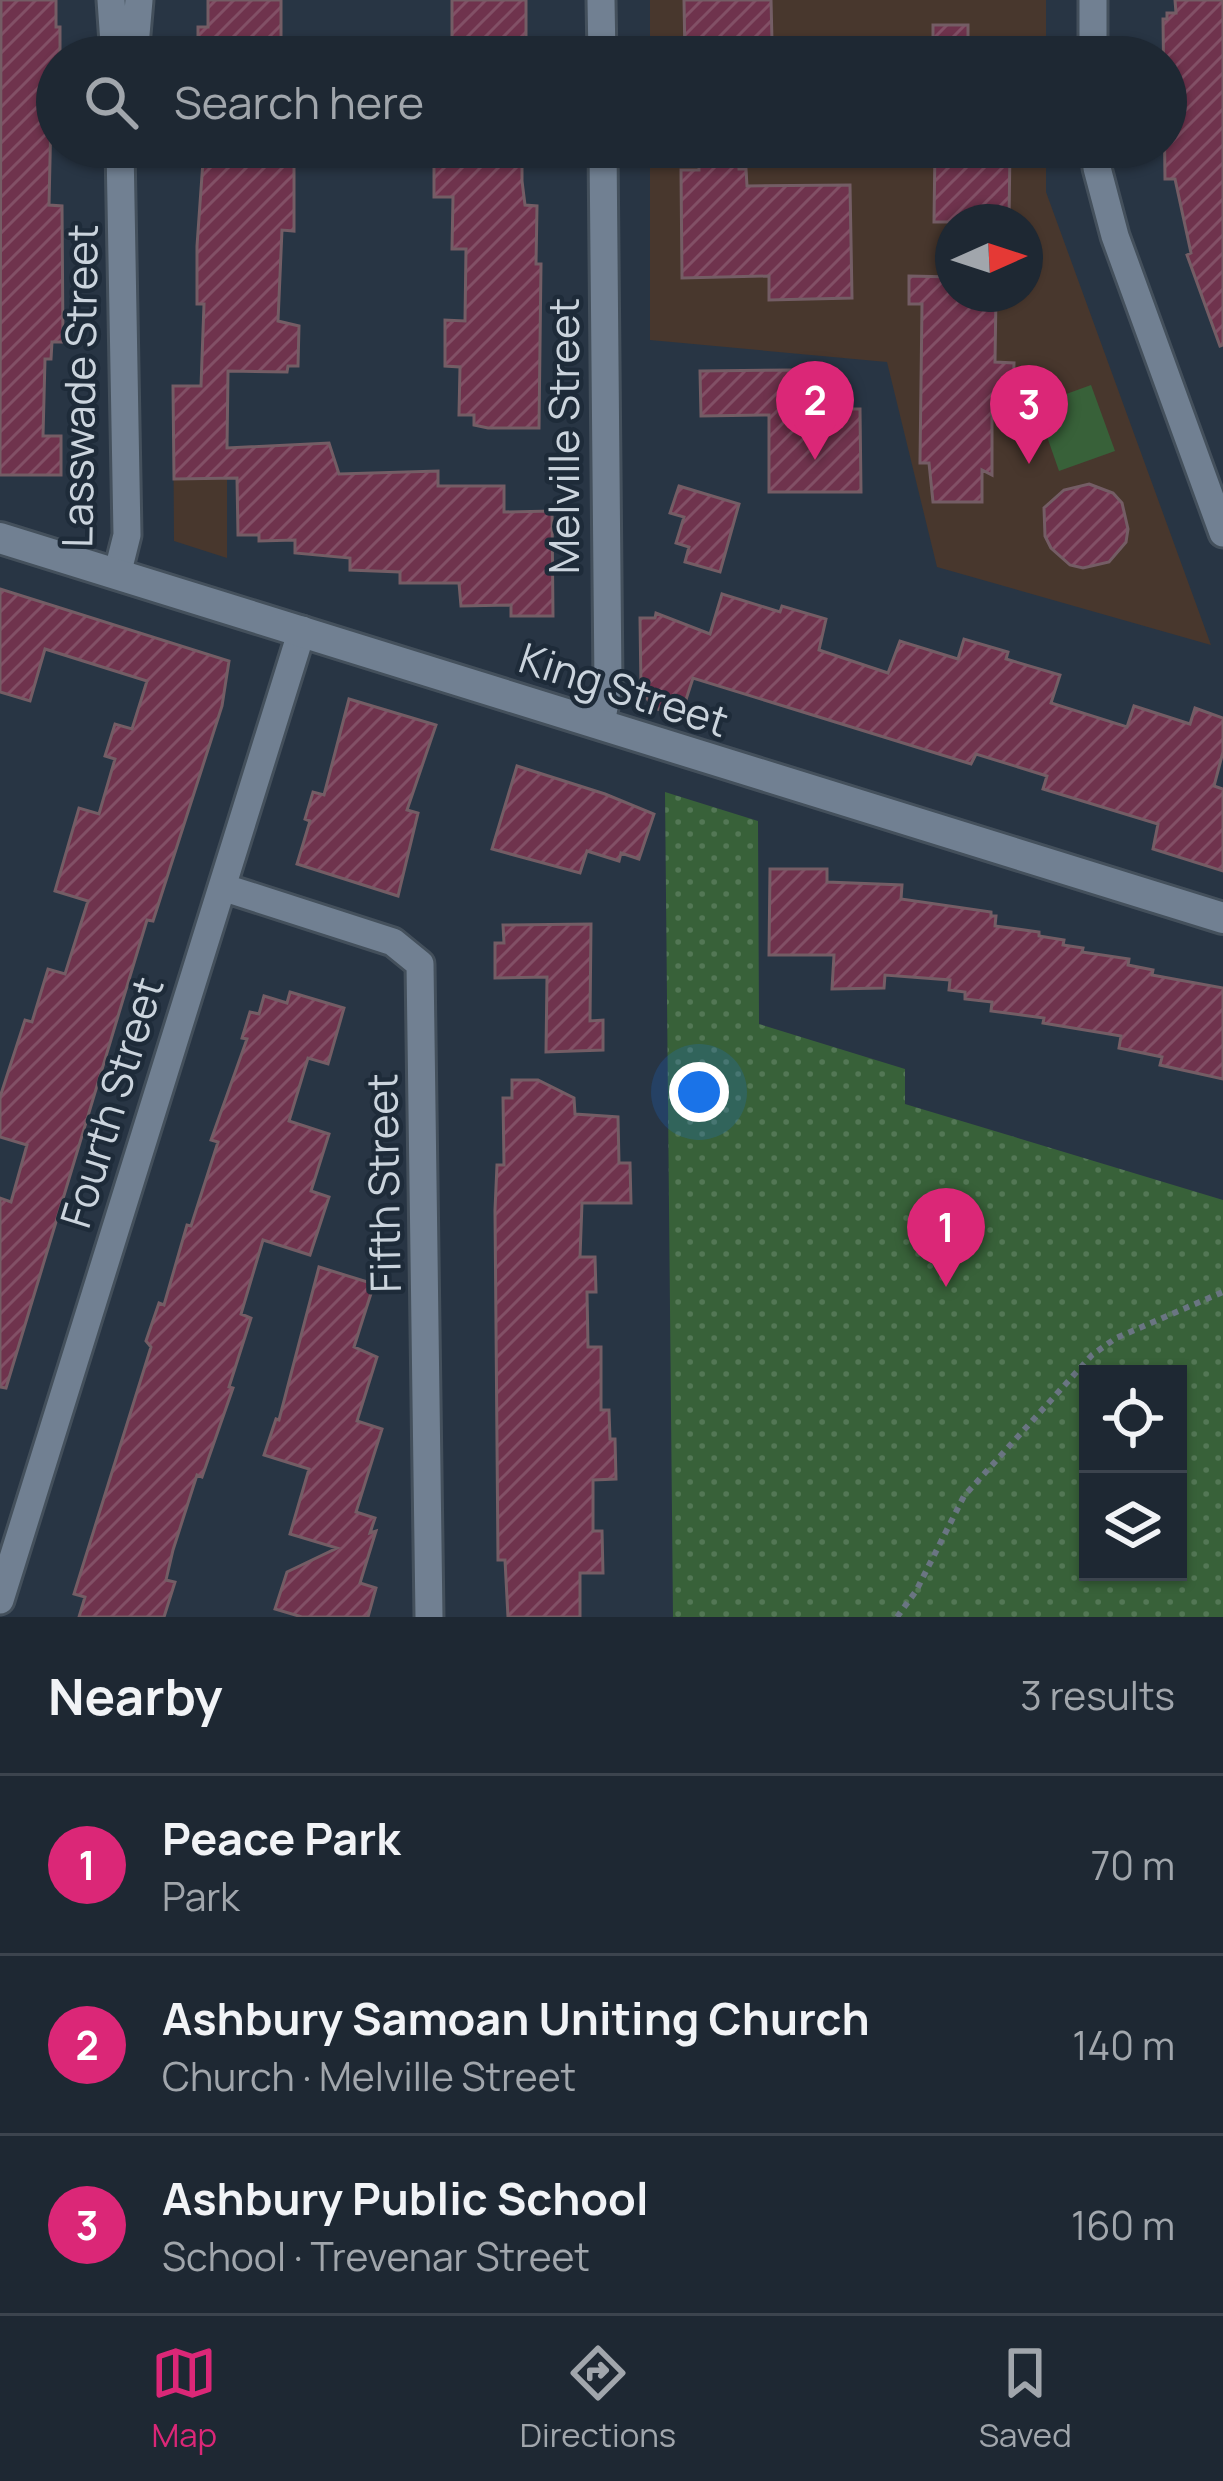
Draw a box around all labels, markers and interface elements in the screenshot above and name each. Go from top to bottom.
search box [36,36,1187,168]
icon: search [78,69,144,135]
text: Search here [174,71,424,133]
north arrow [935,204,1043,312]
street label: Lasswade Street [47,224,111,548]
street label: Melville Street [534,298,592,574]
pin: 2 [776,361,854,460]
pin: 3 [990,365,1068,464]
street label: King Street [512,628,736,750]
street label: Fourth Street [45,970,177,1234]
your location [669,1062,729,1122]
street label: Fifth Street [352,1073,414,1293]
pin: 1 [907,1188,985,1287]
map controls [1079,1365,1187,1581]
button: locate [1079,1365,1187,1473]
button: layers [1079,1473,1187,1581]
text: Nearby [48,1661,223,1730]
text: 3 results [1020,1668,1175,1722]
text: Peace Park [162,1807,400,1869]
text: 1 [78,1838,96,1892]
text: 70 m [1091,1838,1175,1892]
text: Park [162,1869,240,1923]
text: Ashbury Samoan Uniting Church [162,1987,870,2049]
text: 2 [75,2018,99,2072]
text: 140 m [1072,2018,1175,2072]
text: Church · Melville Street [162,2049,576,2103]
text: Ashbury Public School [162,2167,649,2229]
text: 3 [76,2198,98,2252]
text: 160 m [1071,2198,1175,2252]
text: School · Trevenar Street [162,2229,590,2283]
tab: Map [151,2340,217,2457]
tab: Directions [520,2340,676,2457]
tab: Saved [979,2340,1072,2457]

